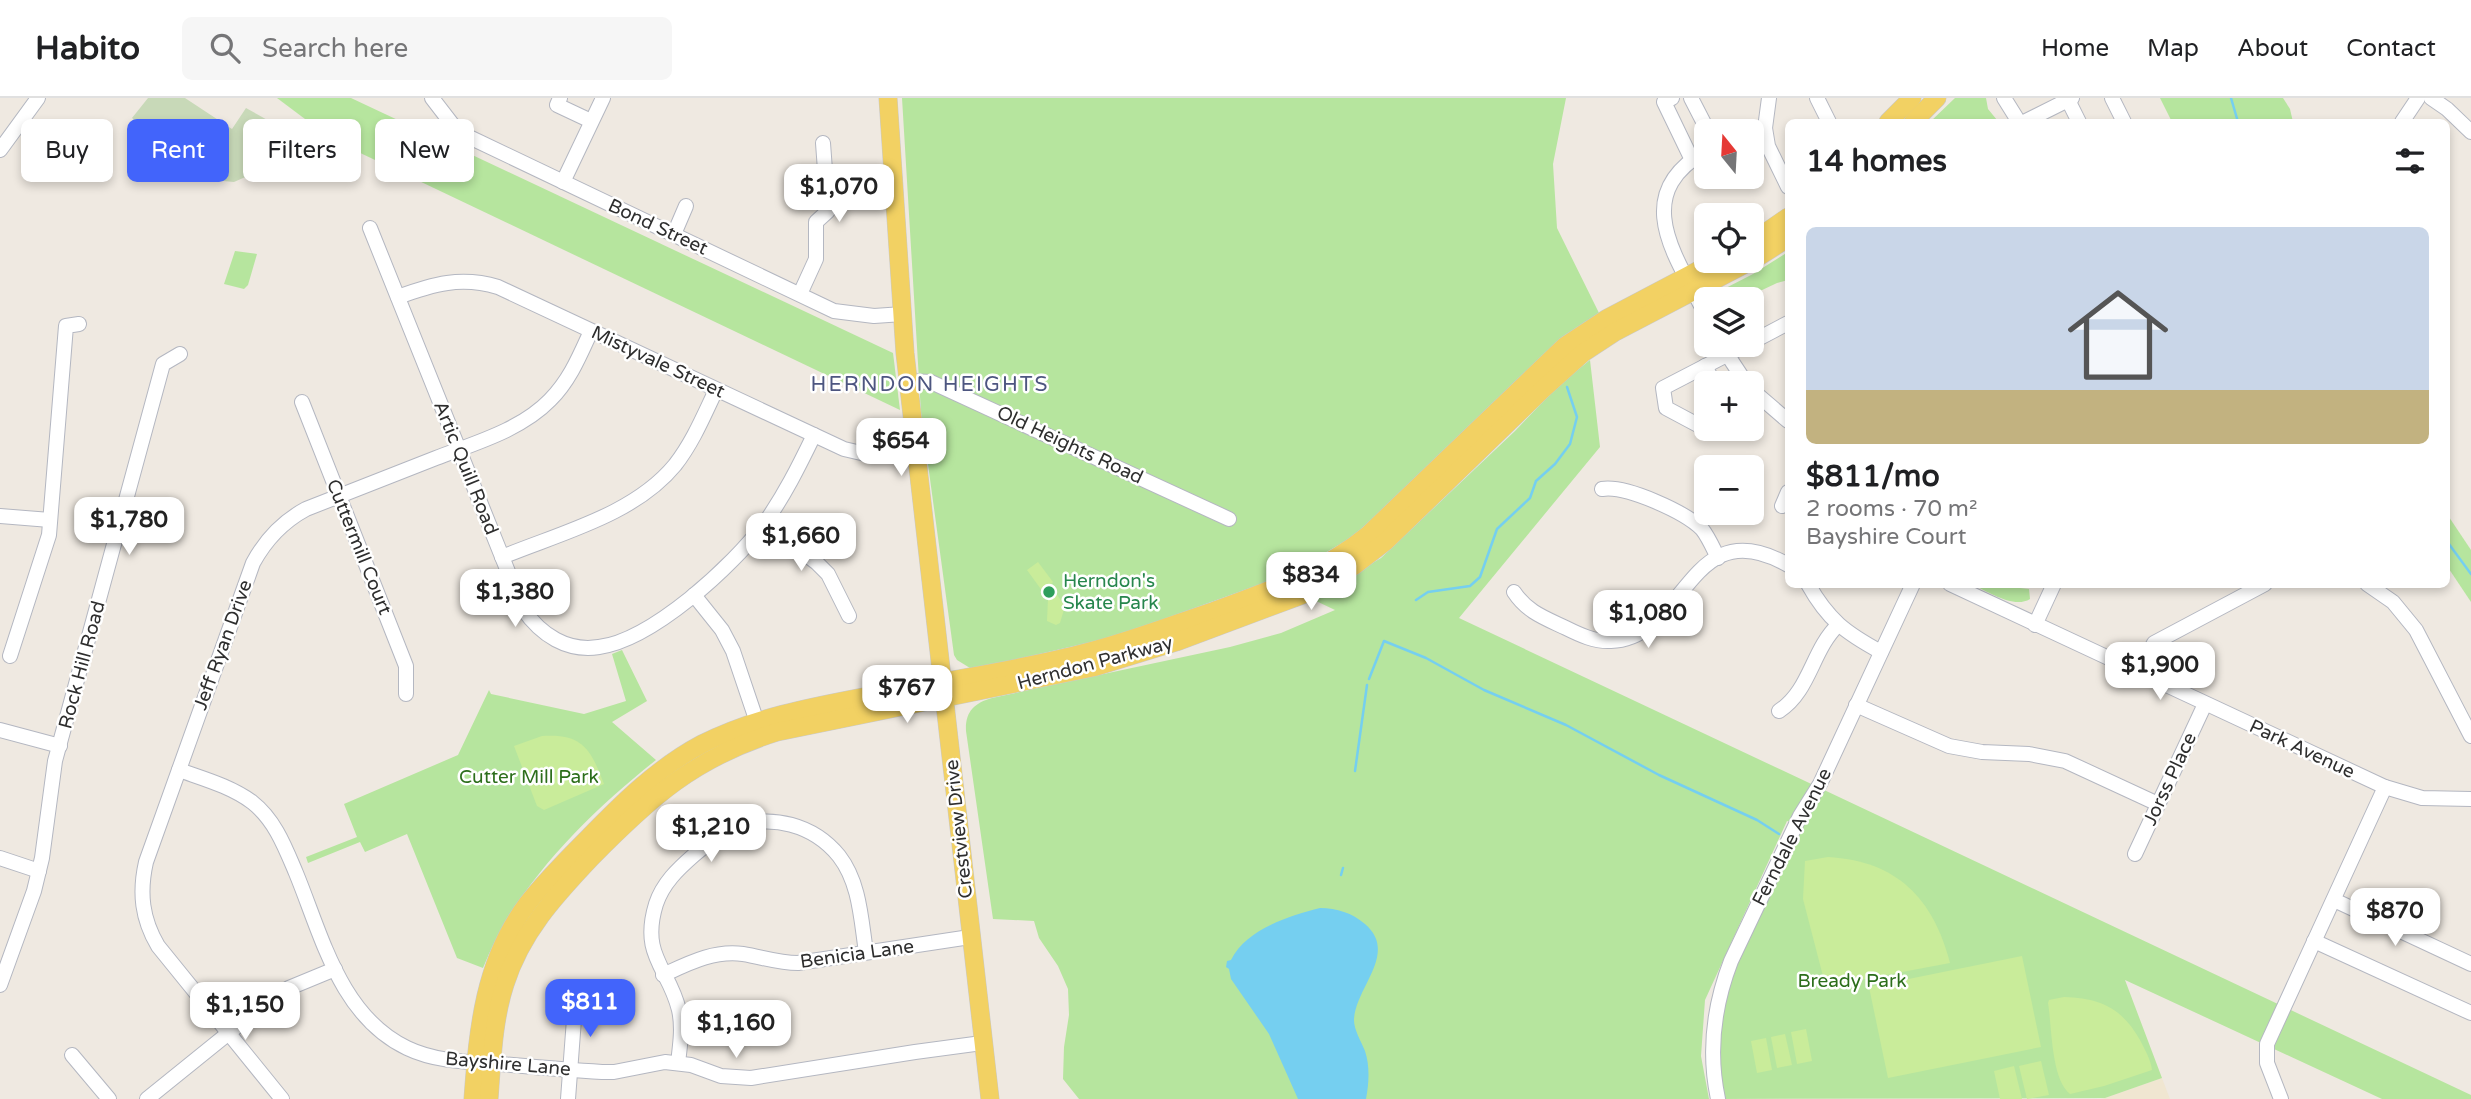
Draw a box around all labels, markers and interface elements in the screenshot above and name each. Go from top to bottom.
search box [182,17,672,80]
text: Habito [35,29,140,68]
icon: search [206,29,244,67]
text: Search here [262,33,408,64]
text: Home [2041,34,2109,63]
text: Map [2147,34,2199,63]
text: About [2237,34,2308,63]
text: Contact [2346,34,2436,63]
chip: Buy [21,119,113,182]
chip: Rent [127,119,229,182]
chip: Filters [243,119,361,182]
chip: New [375,119,474,182]
north arrow [1694,119,1764,189]
map controls [1694,119,1764,525]
icon: filters [2391,142,2429,180]
text: 14 homes [1806,143,1947,180]
pin: $1,070 [782,164,896,224]
text: $1,070 [800,173,878,201]
street label: Bond Street [605,194,711,260]
button: locate [1694,203,1764,273]
icon: home [2055,272,2181,398]
button: layers [1694,287,1764,357]
street label: Mistyvale Street [588,321,728,403]
button: + [1694,371,1764,441]
district label: HERNDON HEIGHTS [811,372,1049,397]
street label: Artic Quill Road [429,398,503,538]
street label: Old Heights Road [993,401,1147,489]
pin: $654 [860,418,942,478]
text: $654 [872,427,930,455]
button: − [1694,455,1764,525]
text: $811/mo [1806,458,1940,495]
street label: Cuttermill Court [322,476,396,618]
text: 2 rooms · 70 m² [1806,495,1977,523]
pin: $1,780 [72,498,186,557]
text: $1,780 [90,506,168,534]
pin: $1,660 [744,514,858,573]
text: $1,660 [762,522,840,550]
text: Bayshire Court [1806,523,1966,551]
pin: $834 [1270,552,1352,612]
text: $834 [1282,561,1340,589]
pin: $1,380 [458,570,572,629]
place label: Herndon's Skate Park [1063,570,1159,614]
street label: Jeff Ryan Drive [189,577,257,713]
text: $1,380 [476,578,554,606]
marker: Herndon's Skate Park [1041,584,1057,600]
pin: $1,080 [1591,590,1705,650]
street label: Rock Hill Road [54,599,110,731]
text: $1,080 [1609,599,1687,627]
street label: Herndon Parkway [1015,632,1175,694]
pin: $1,900 [2103,642,2217,702]
text: $1,900 [2121,651,2199,679]
pin: $767 [866,666,948,725]
text: $767 [878,674,936,702]
street label: Park Avenue [2246,715,2358,783]
street label: Jorss Place [2139,729,2201,829]
street label: Crestview Drive [941,759,977,899]
street label: Ferndale Avenue [1748,765,1836,909]
park label: Cutter Mill Park [459,766,599,788]
pin: $1,210 [654,804,768,864]
text: $1,210 [672,813,750,841]
pin: $870 [2354,888,2436,948]
text: $870 [2366,897,2424,925]
street label: Benicia Lane [799,935,915,973]
park label: Bready Park [1797,970,1907,992]
pin: $811 [549,979,631,1039]
pin: $1,150 [188,982,302,1042]
text: $811 [561,988,619,1016]
text: $1,150 [206,991,284,1019]
pin: $1,160 [679,1000,793,1060]
text: $1,160 [697,1009,775,1037]
street label: Bayshire Lane [444,1048,572,1080]

